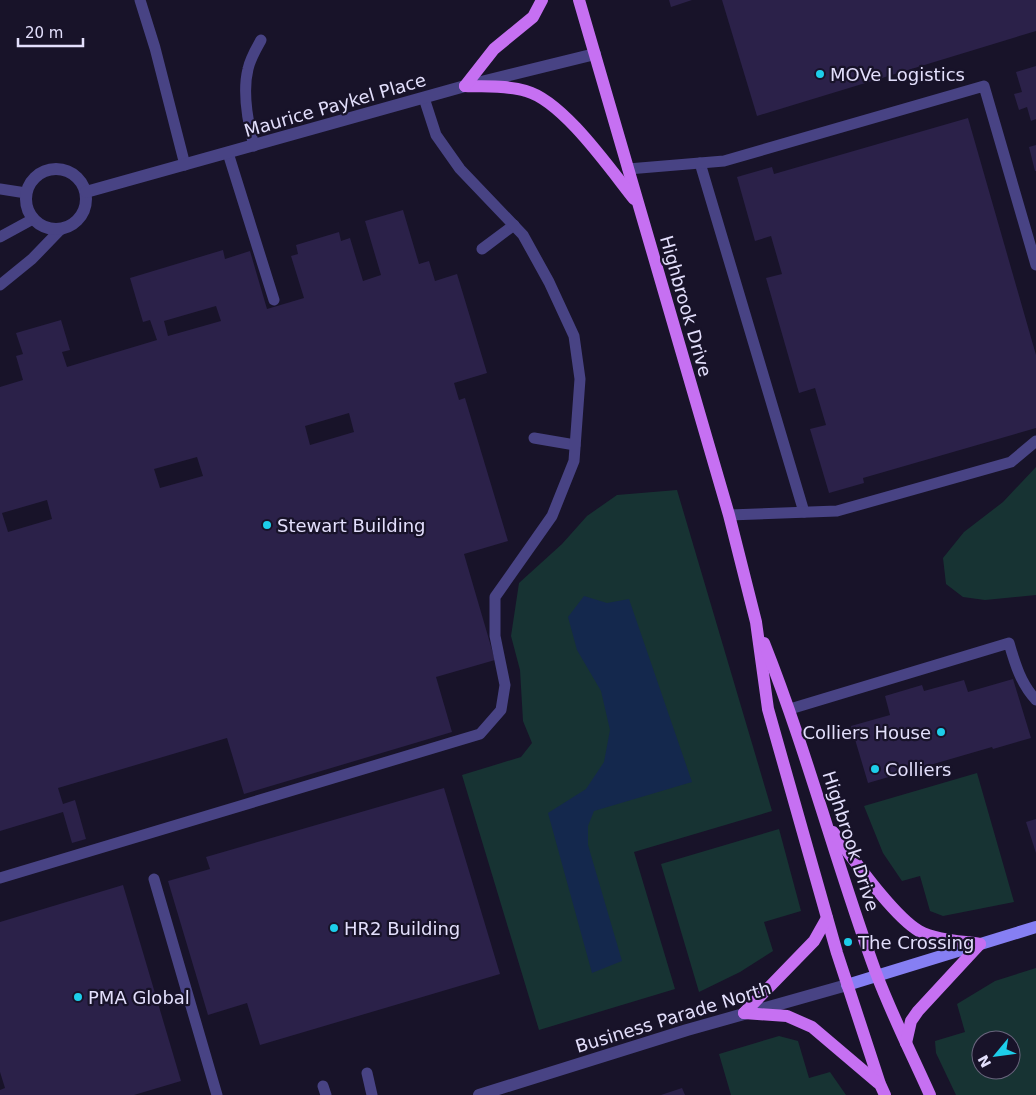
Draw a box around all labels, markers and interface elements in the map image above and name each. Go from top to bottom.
scale bar [18,15,82,47]
text: 20 m [25,24,63,42]
place label: MOVe Logistics [830,64,965,85]
marker: MOVe Logistics [814,68,826,80]
street label: Maurice Paykel Place [242,69,428,141]
street label: Highbrook Drive [656,233,716,379]
place label: Stewart Building [277,515,426,536]
marker: Stewart Building [261,519,273,531]
place label: Colliers House [802,722,931,743]
marker: Colliers House [935,726,947,738]
place label: Colliers [885,759,951,780]
marker: Colliers [869,763,881,775]
street label: Highbrook Drive [818,768,884,914]
place label: HR2 Building [344,918,460,939]
marker: HR2 Building [328,922,340,934]
place label: The Crossing [857,932,974,953]
marker: The Crossing [842,936,854,948]
street label: Business Parade North [573,977,773,1057]
place label: PMA Global [88,987,190,1008]
marker: PMA Global [72,991,84,1003]
north arrow [971,1030,1021,1080]
text: N [975,1052,994,1070]

